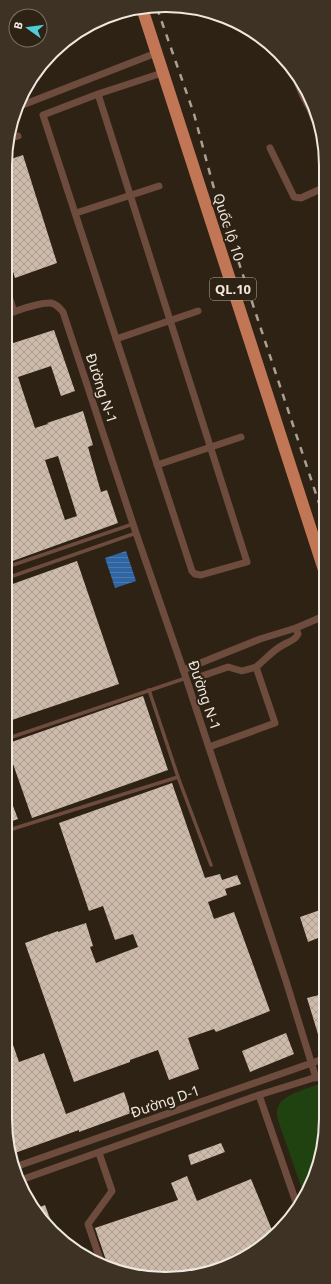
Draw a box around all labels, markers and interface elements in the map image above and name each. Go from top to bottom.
north arrow [8,8,48,48]
text: B [10,20,26,31]
street label: Quốc lộ 10 [209,191,249,263]
road number: QL.10 [210,278,256,300]
street label: Đường N-1 [82,351,122,425]
street label: Đường N-1 [184,658,226,732]
street label: Đường D-1 [128,1080,202,1122]

